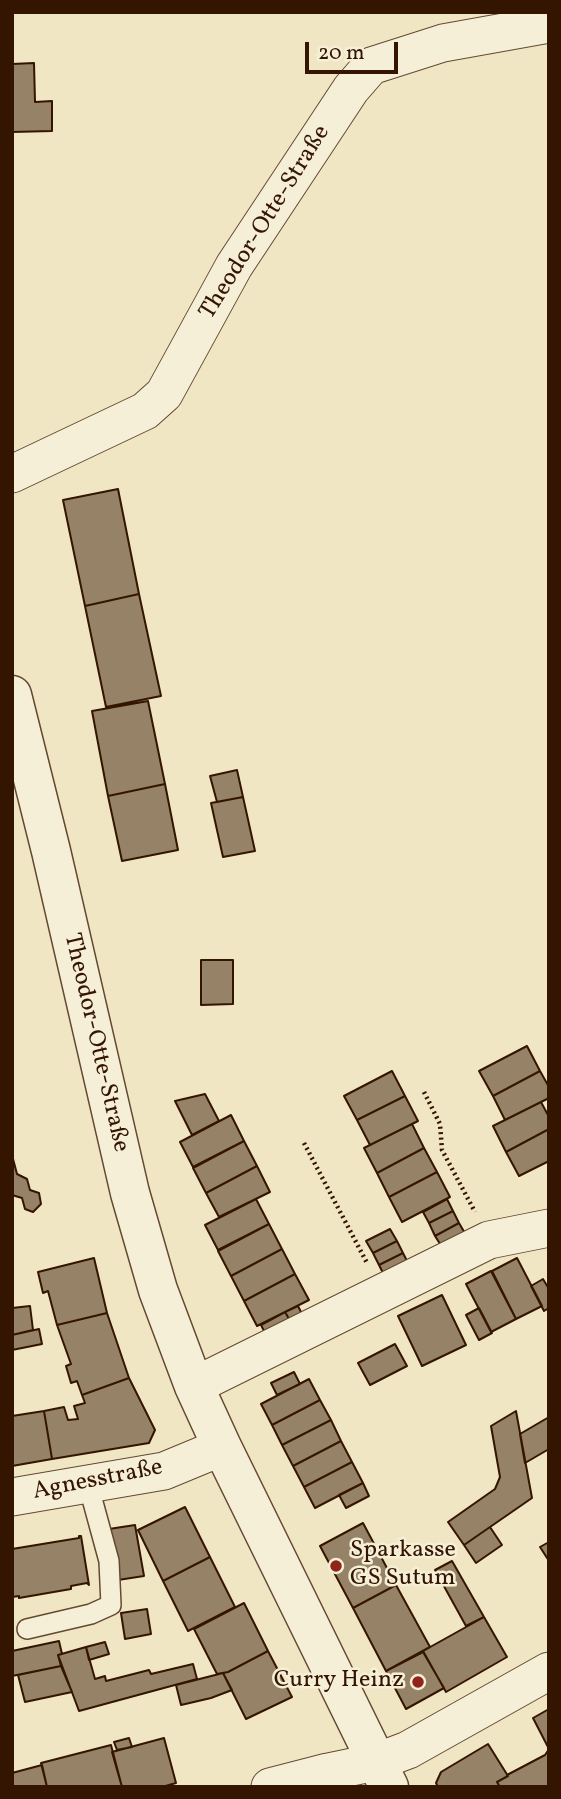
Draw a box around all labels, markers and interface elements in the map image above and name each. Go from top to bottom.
scale bar [309,28,402,72]
text: 20 m [318,39,364,68]
street label: Theodor-Otte-Straße [195,121,337,325]
street label: Theodor-Otte-Straße [56,931,134,1155]
street label: Agnesstraße [31,1454,165,1508]
place label: Sparkasse GS Sutum [350,1538,456,1594]
marker: Sparkasse GS Sutum [328,1558,344,1574]
place label: Curry Heinz [274,1668,404,1696]
marker: Curry Heinz [410,1674,426,1690]

